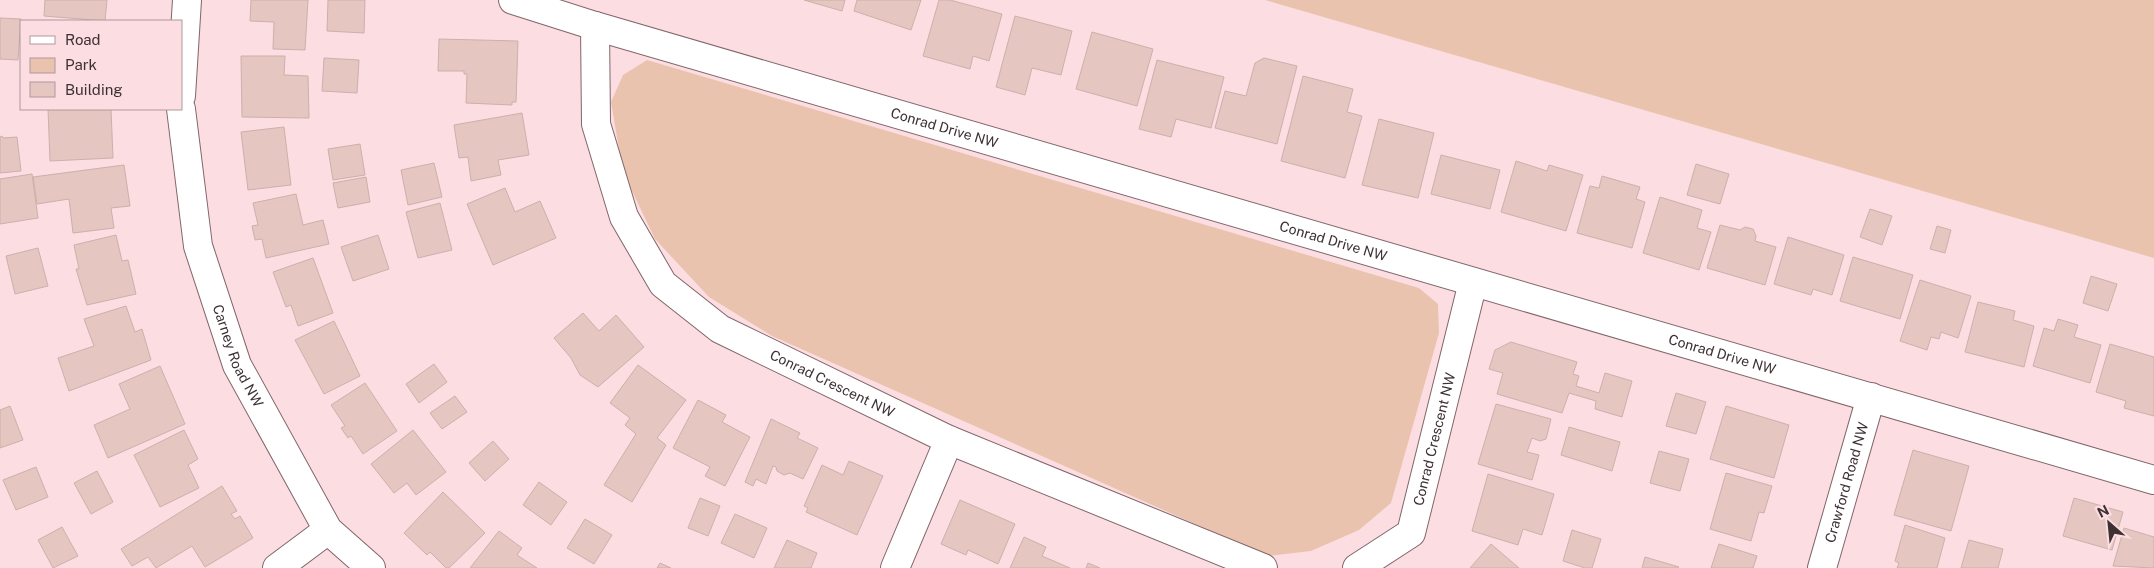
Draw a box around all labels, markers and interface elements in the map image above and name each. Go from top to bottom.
legend [20,20,182,110]
text: Road [65,31,101,48]
text: Park [65,56,97,73]
text: Building [65,81,123,98]
street label: Conrad Drive NW [889,105,1001,151]
street label: Conrad Drive NW [1278,218,1390,264]
street label: Carney Road NW [210,302,267,410]
street label: Conrad Drive NW [1667,331,1778,378]
street label: Conrad Crescent NW [767,346,898,421]
street label: Conrad Crescent NW [1410,370,1458,507]
street label: Crawford Road NW [1822,420,1872,544]
north arrow [2084,498,2134,548]
text: N [2095,502,2112,521]

